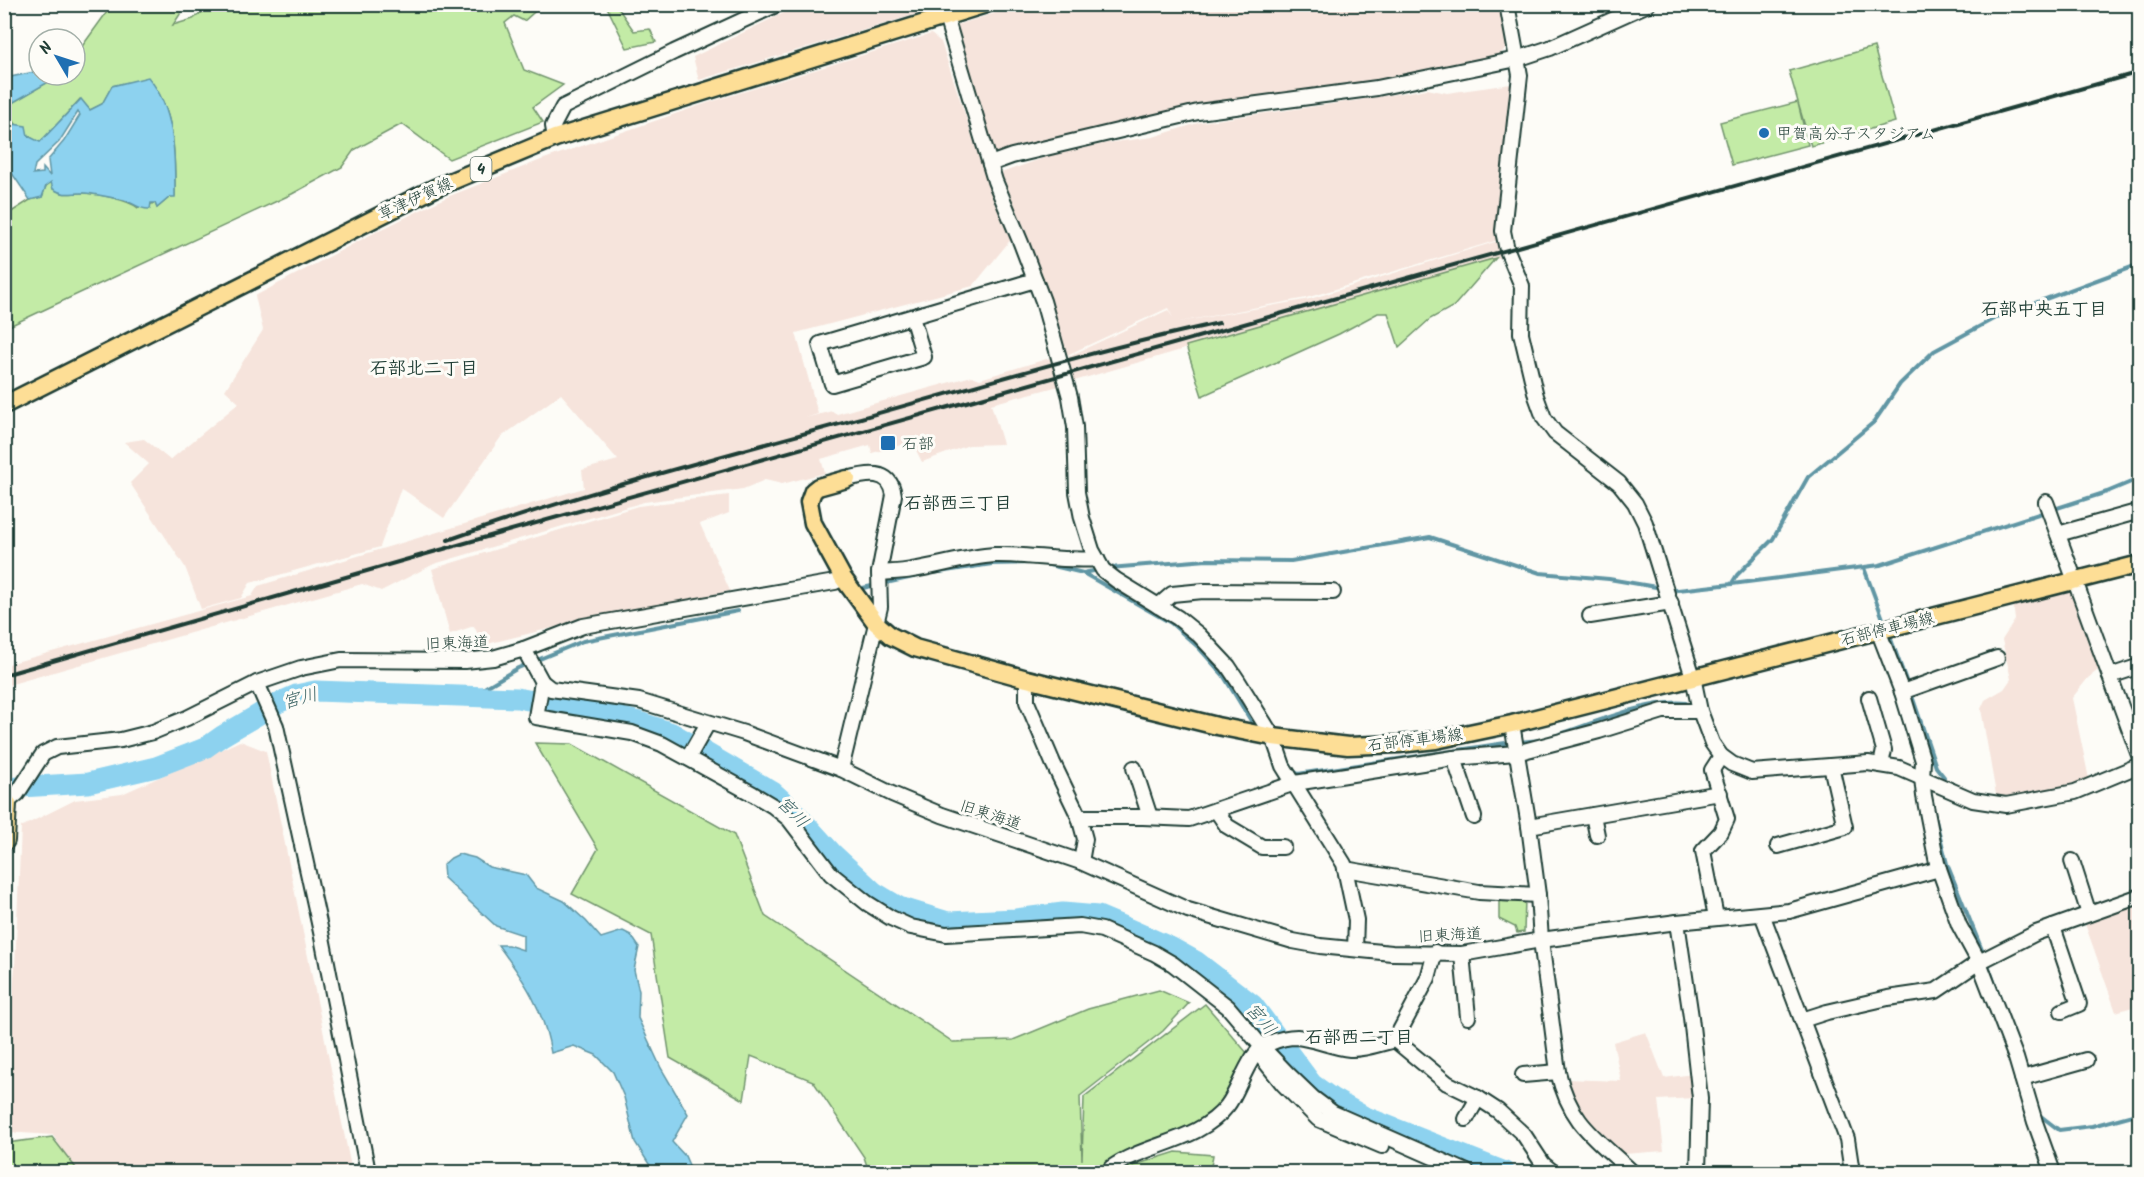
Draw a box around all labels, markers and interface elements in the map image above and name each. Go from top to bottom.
north arrow [27,27,87,87]
text: N [34,37,59,60]
place label: 甲賀高分子スタジアム [1776,122,1936,147]
marker: 甲賀高分子スタジアム [1757,126,1771,140]
road number: 4 [470,157,492,181]
street label: 草津伊賀線 [374,171,457,228]
district label: 石部中央五丁目 [1981,296,2107,325]
district label: 石部北二丁目 [370,355,478,384]
place label: 石部 [902,432,934,457]
marker: 石部 [879,434,897,452]
district label: 石部西三丁目 [904,490,1012,519]
street label: 石部停車場線 [1838,606,1937,653]
street label: 旧東海道 [425,630,489,657]
water label: 宮川 [279,681,322,718]
street label: 石部停車場線 [1366,722,1464,759]
water label: 宮川 [769,790,815,836]
street label: 旧東海道 [956,794,1025,837]
street label: 旧東海道 [1417,921,1483,950]
water label: 宮川 [1237,997,1283,1043]
district label: 石部西二丁目 [1305,1024,1413,1053]

